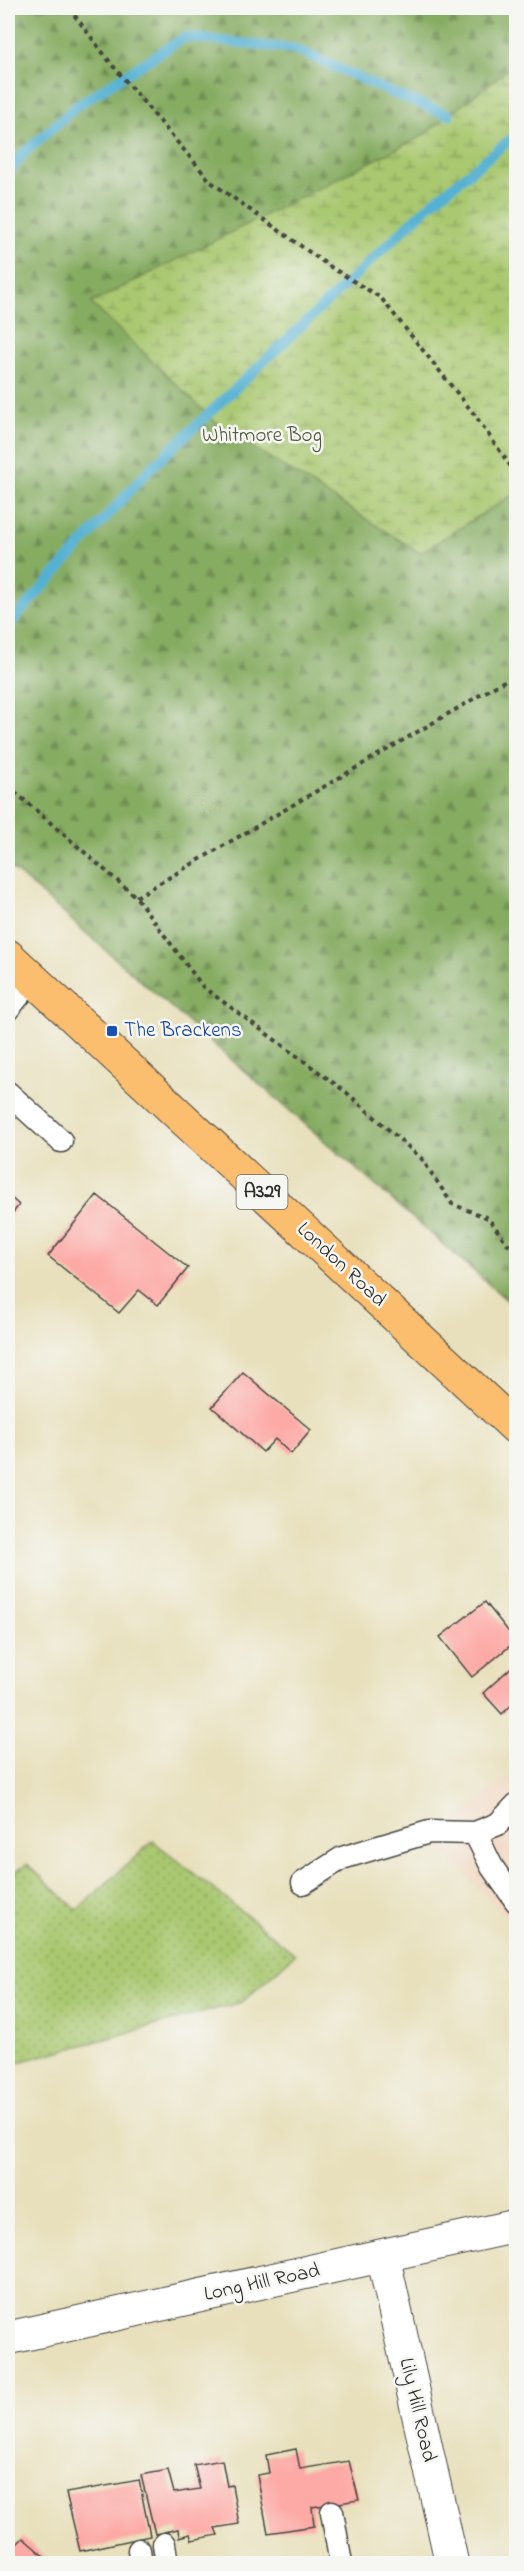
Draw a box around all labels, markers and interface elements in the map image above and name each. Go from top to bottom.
park label: Whitmore Bog [202,421,322,453]
place label: The Brackens [124,1016,242,1046]
marker: The Brackens [105,1024,119,1038]
road number: A329 [236,1175,288,1209]
street label: London Road [289,1215,393,1315]
street label: Long Hill Road [201,2256,323,2312]
street label: Lily Hill Road [389,2355,444,2466]

